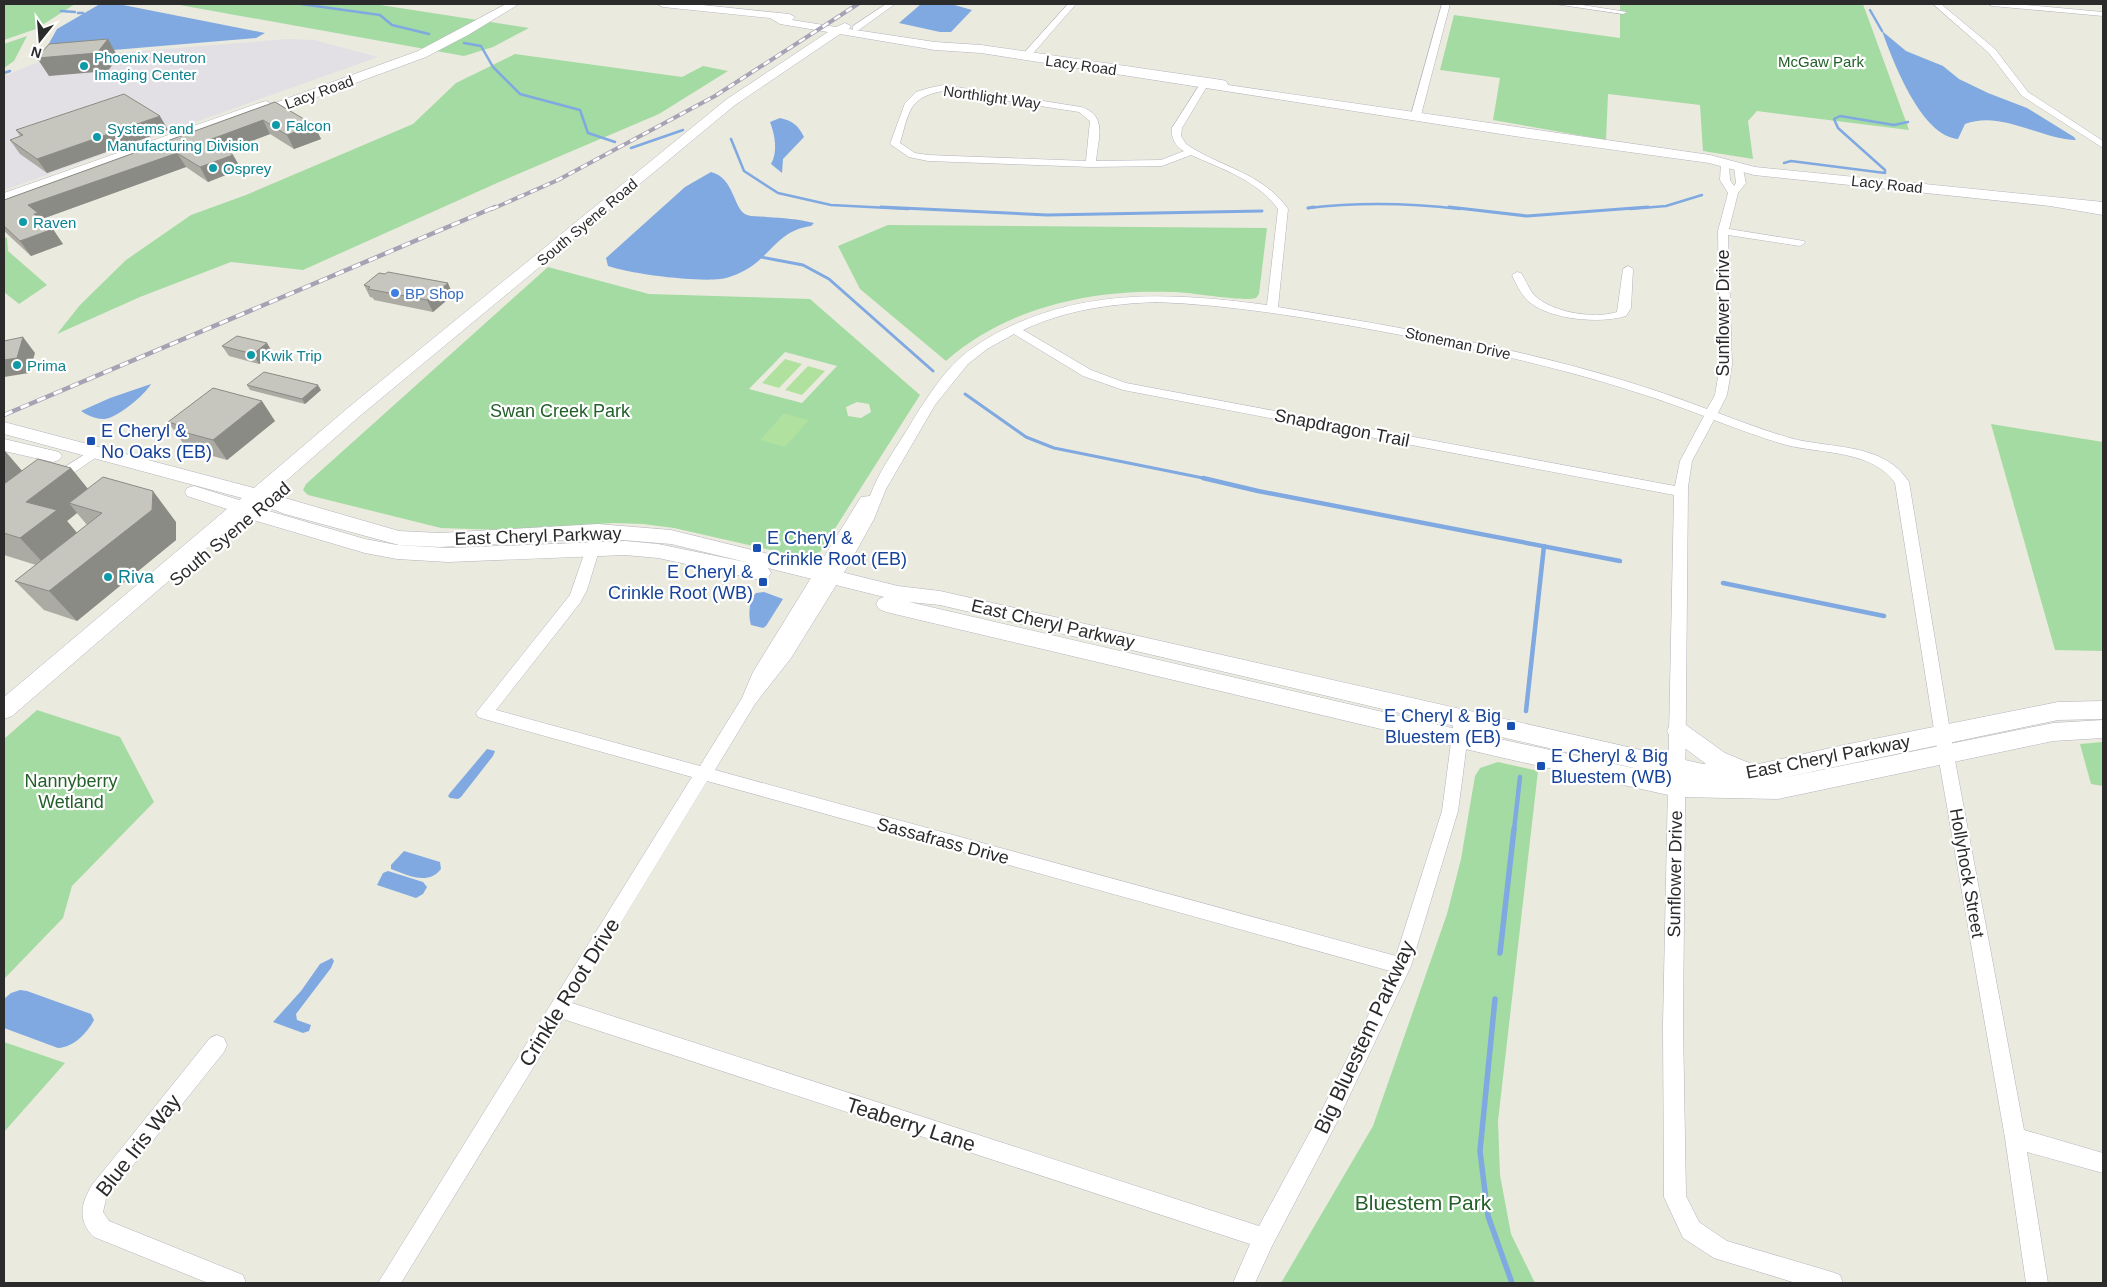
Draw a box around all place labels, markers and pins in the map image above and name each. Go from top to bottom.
place label: Phoenix Neutron Imaging Center [94,49,206,83]
marker: Phoenix Neutron Imaging Center [78,60,90,72]
place label: Falcon [286,117,331,134]
marker: Falcon [270,119,282,131]
place label: Systems and Manufacturing Division [107,120,259,154]
marker: Systems and Manufacturing Division [91,131,103,143]
place label: Osprey [223,160,272,177]
marker: Osprey [207,162,219,174]
place label: Raven [33,214,76,231]
marker: Raven [17,216,29,228]
place label: BP Shop [405,285,464,302]
marker: BP Shop [389,287,401,299]
place label: Kwik Trip [261,347,322,364]
marker: Kwik Trip [245,349,257,361]
place label: Prima [27,357,67,374]
marker: Prima [11,359,23,371]
place label: E Cheryl & No Oaks (EB) [101,421,212,462]
marker: E Cheryl & No Oaks (EB) [85,435,97,447]
place label: E Cheryl & Crinkle Root (EB) [767,528,907,569]
marker: E Cheryl & Crinkle Root (EB) [751,542,763,554]
place label: E Cheryl & Crinkle Root (WB) [608,562,753,603]
place label: Riva [118,567,155,587]
marker: Riva [102,571,114,583]
marker: E Cheryl & Crinkle Root (WB) [757,576,769,588]
place label: E Cheryl & Big Bluestem (EB) [1384,706,1501,747]
marker: E Cheryl & Big Bluestem (EB) [1505,720,1517,732]
place label: E Cheryl & Big Bluestem (WB) [1551,746,1672,787]
marker: E Cheryl & Big Bluestem (WB) [1535,760,1547,772]

